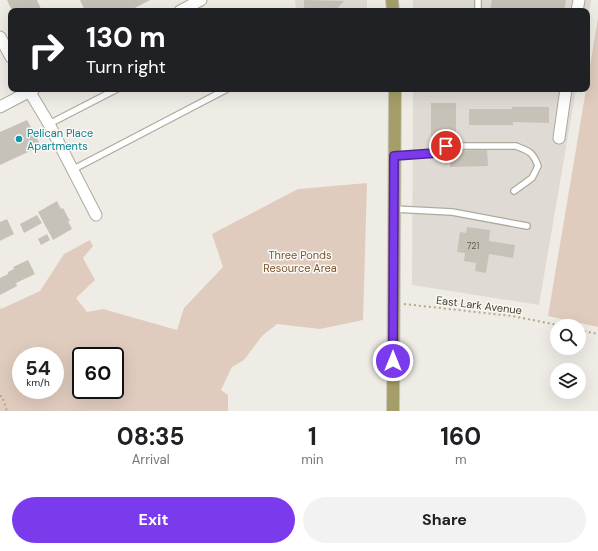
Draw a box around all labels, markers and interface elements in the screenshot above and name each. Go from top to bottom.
text: 130 m [86,19,166,56]
icon: right [20,24,72,76]
text: Turn right [86,55,166,79]
place label: Pelican Place Apartments [27,126,93,153]
pin [429,129,463,163]
marker: Pelican Place Apartments [14,134,24,144]
icon: arrive [435,135,457,157]
house number: 721 [467,240,479,252]
park label: Three Ponds Resource Area [263,248,337,275]
street label: East Lark Avenue [435,293,523,317]
map controls [550,319,586,399]
button: search [550,319,586,355]
position arrow [372,340,414,382]
speed limit sign: 60 [72,347,124,399]
text: 54 [25,355,51,381]
button: layers [550,363,586,399]
text: km/h [26,376,50,389]
text: 08:35 [117,421,184,452]
text: 1 [308,421,317,452]
text: 160 [440,421,481,452]
text: Arrival [132,451,170,468]
text: min [301,451,323,468]
text: m [455,451,467,468]
button: Exit [12,497,295,543]
button: Share [303,497,586,543]

